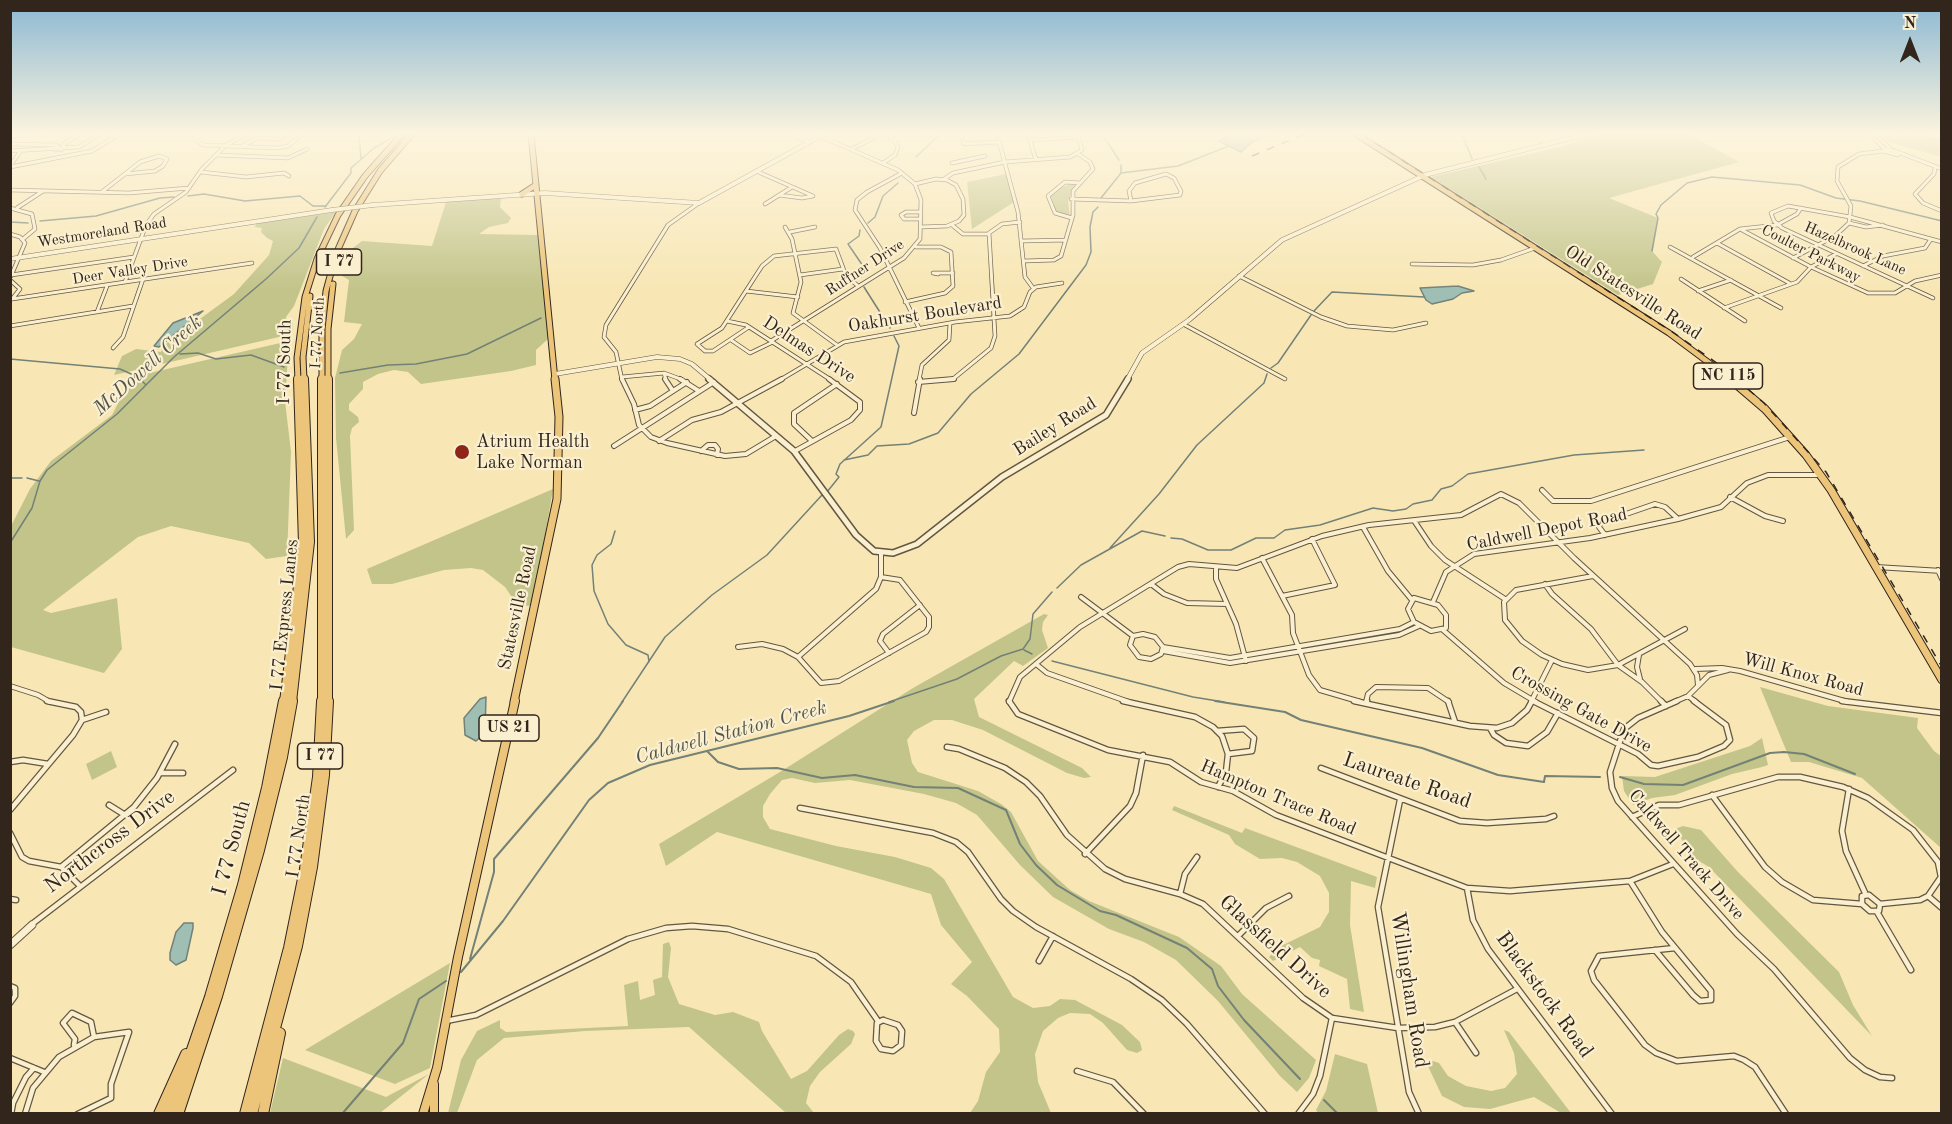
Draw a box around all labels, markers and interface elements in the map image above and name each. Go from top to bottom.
north arrow [1880,12,1940,72]
text: N [1904,16,1916,32]
street label: Westmoreland Road [36,214,168,252]
street label: Hazelbrook Lane [1801,218,1909,280]
street label: Coulter Parkway [1758,221,1864,287]
street label: Ruffner Drive [822,236,908,300]
street label: Old Statesville Road [1561,241,1705,345]
road number: I 77 [316,249,362,275]
street label: Deer Valley Drive [71,253,189,289]
street label: Oakhurst Boulevard [847,292,1003,338]
street label: I-77 North [307,297,329,369]
water label: McDowell Creek [89,311,207,421]
street label: Delmas Drive [758,312,860,388]
street label: I-77 South [273,319,297,405]
road number: NC 115 [1694,363,1762,389]
street label: Bailey Road [1009,393,1101,461]
place label: Atrium Health Lake Norman [476,431,590,474]
marker: Atrium Health Lake Norman [453,443,471,461]
street label: Caldwell Depot Road [1465,504,1629,556]
street label: I 77 Express Lanes [266,538,304,692]
street label: Statesville Road [494,544,542,672]
street label: Will Knox Road [1740,648,1866,702]
street label: Crossing Gate Drive [1507,662,1655,758]
water label: Caldwell Station Creek [633,696,829,770]
road number: US 21 [479,715,539,741]
road number: I 77 [298,743,342,769]
street label: Laureate Road [1340,747,1474,815]
street label: Hampton Trace Road [1197,755,1359,841]
street label: Northcross Drive [40,785,180,899]
street label: Caldwell Track Drive [1623,785,1749,925]
street label: I 77 North [282,793,316,879]
street label: I 77 South [207,797,257,899]
street label: Glassfield Drive [1213,890,1337,1004]
street label: Willingham Road [1384,910,1434,1070]
street label: Blackstock Road [1490,927,1598,1063]

